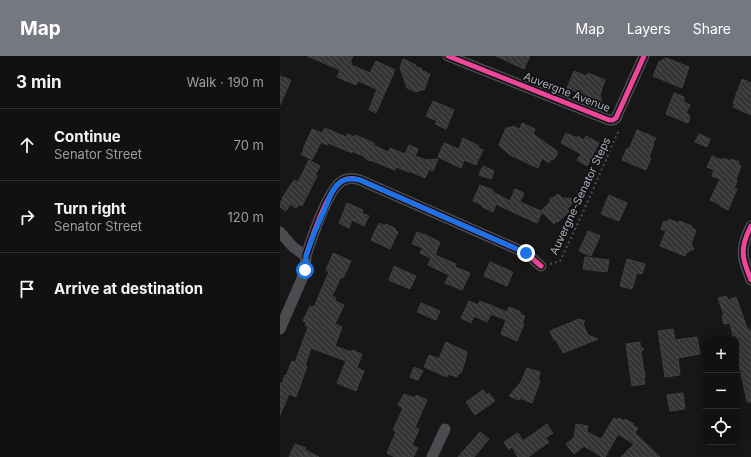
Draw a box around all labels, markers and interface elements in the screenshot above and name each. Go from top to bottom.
text: Map [20,17,61,40]
text: Map [576,20,605,37]
text: Layers [627,20,671,37]
text: Share [693,20,731,37]
street label: Auvergne Avenue [522,69,612,115]
text: 3 min [16,72,62,92]
text: Walk · 190 m [187,74,264,90]
text: Continue [54,127,121,146]
icon: ahead [16,134,38,156]
street label: Auvergne-Senator Steps [547,135,613,257]
text: 70 m [234,137,264,153]
text: Senator Street [54,146,142,162]
text: Turn right [54,199,126,218]
icon: right [16,206,38,228]
text: 120 m [228,209,264,225]
text: Senator Street [54,218,142,234]
route end [517,244,535,262]
route start [296,261,314,279]
icon: arrive [16,278,38,300]
text: Arrive at destination [54,279,203,298]
map controls [703,337,739,445]
button: + [703,337,739,373]
button: − [703,373,739,409]
button: locate [703,409,739,445]

